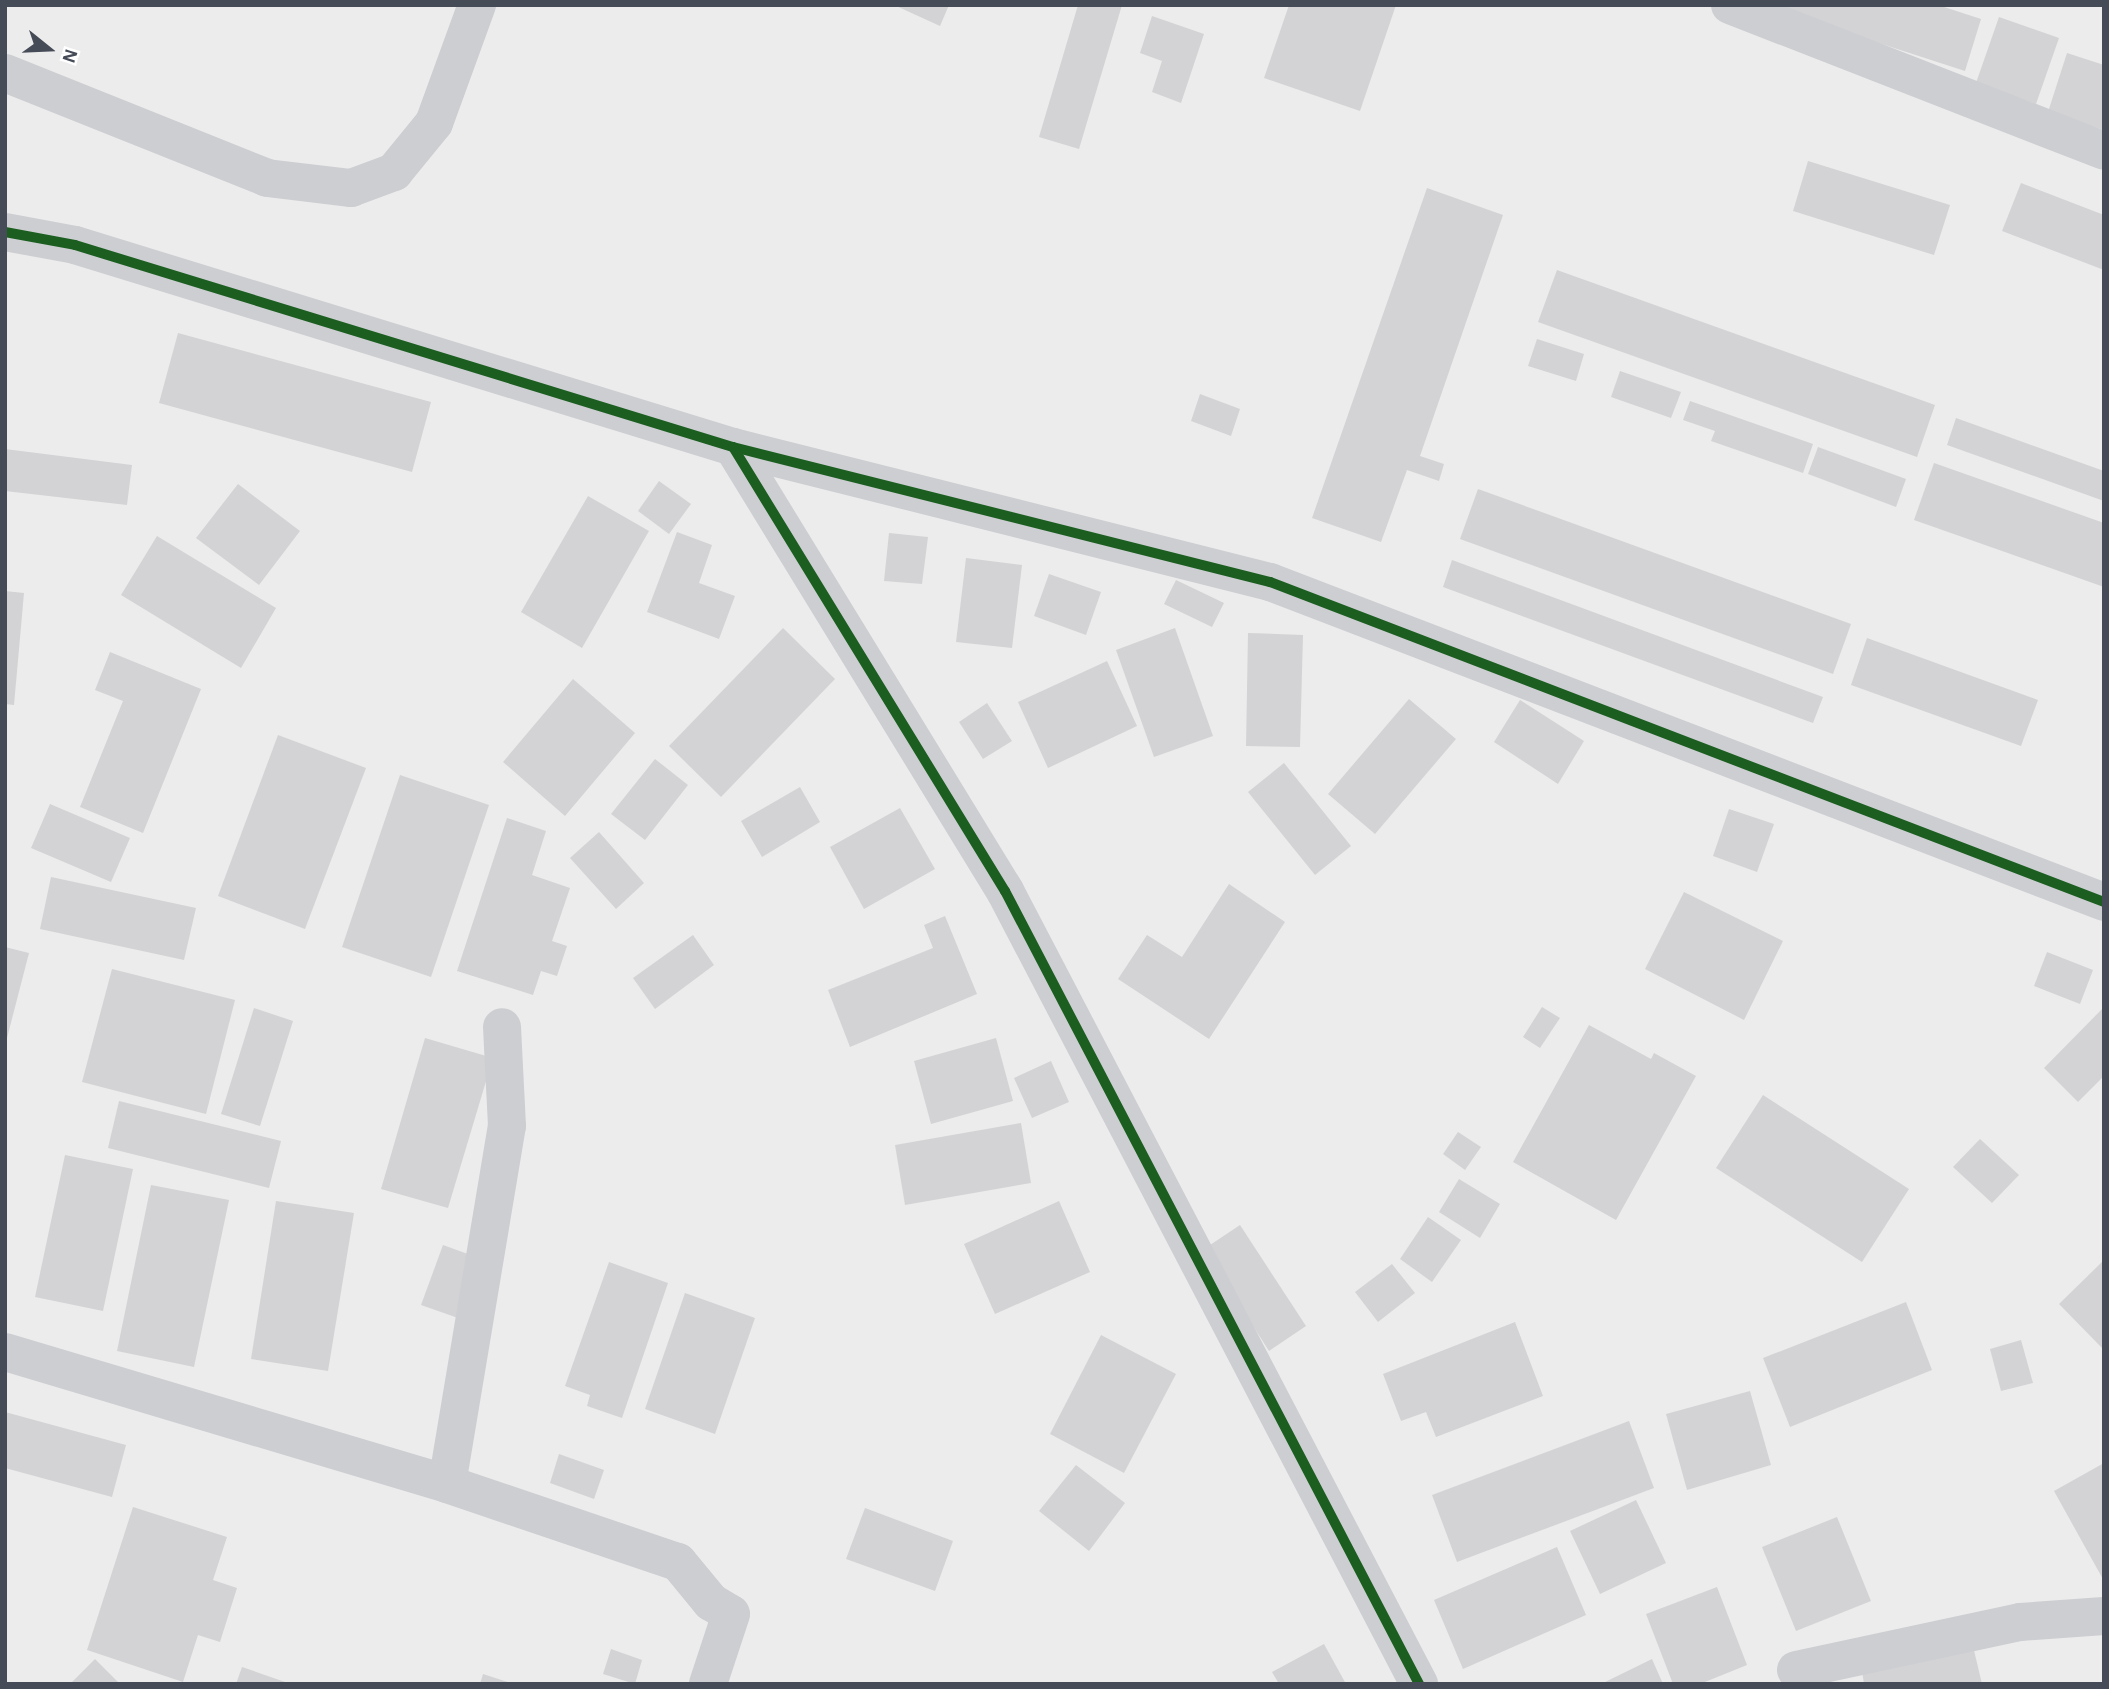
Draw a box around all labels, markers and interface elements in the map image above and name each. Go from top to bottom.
north arrow [14,14,84,84]
text: N [58,46,81,65]

